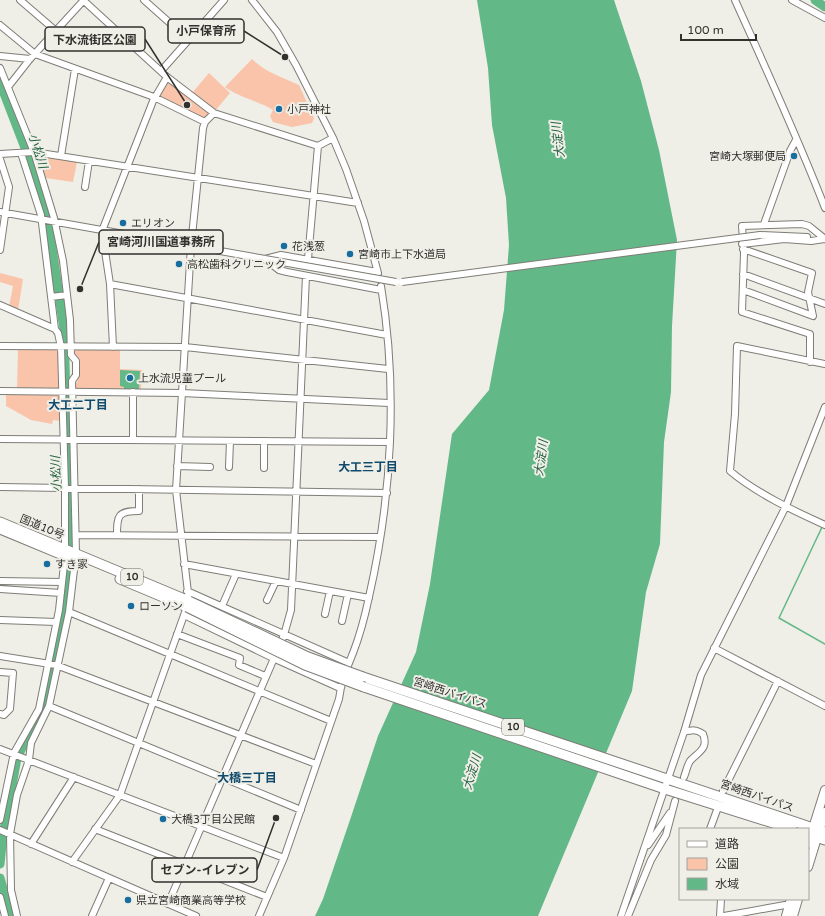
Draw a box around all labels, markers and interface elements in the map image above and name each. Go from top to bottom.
scale bar [681,16,756,42]
callout: 小戸保育所 [168,19,244,43]
text: 100 m [687,23,724,37]
text: 小戸保育所 [176,24,236,38]
callout: 下水流街区公園 [45,27,145,51]
text: 下水流街区公園 [53,33,137,47]
place label: 小戸神社 [287,103,331,116]
marker: 小戸神社 [274,104,284,114]
water label: 大淀川 [549,119,567,159]
water label: 小松川 [26,132,51,172]
place label: 宮崎大塚郵便局 [709,150,786,163]
marker: 宮崎大塚郵便局 [789,151,799,161]
place label: エリオン [131,217,175,230]
marker: エリオン [118,218,128,228]
callout: 宮崎河川国道事務所 [99,230,223,254]
text: 宮崎河川国道事務所 [107,235,215,249]
place label: 花浅葱 [292,240,325,253]
marker: 花浅葱 [279,241,289,251]
place label: 宮崎市上下水道局 [358,248,446,261]
marker: 宮崎市上下水道局 [345,249,355,259]
place label: 高松歯科クリニック [187,258,286,271]
marker: 高松歯科クリニック [174,259,184,269]
place label: 上水流児童プール [138,372,226,385]
marker: 上水流児童プール [125,373,135,383]
district label: 大工二丁目 [48,398,108,412]
water label: 大淀川 [532,437,551,477]
water label: 小松川 [48,454,64,492]
district label: 大工三丁目 [338,460,398,474]
street label: 国道10号 [18,512,66,542]
place label: すき家 [55,558,88,571]
marker: すき家 [42,559,52,569]
road number: 10 [121,569,143,585]
place label: ローソン [139,600,183,613]
marker: ローソン [126,601,136,611]
street label: 宮崎西バイパス [411,675,489,711]
road number: 10 [502,719,524,735]
water label: 大淀川 [460,751,485,791]
district label: 大橋三丁目 [217,771,277,785]
street label: 宮崎西バイパス [719,777,795,815]
place label: 大橋3丁目公民館 [171,813,255,826]
marker: 大橋3丁目公民館 [158,814,168,824]
legend [679,828,809,900]
text: 道路 [715,837,739,851]
text: 公園 [715,857,739,871]
callout: セブン-イレブン [152,858,257,882]
text: セブン-イレブン [161,863,249,877]
text: 水域 [715,877,739,891]
place label: 県立宮崎商業高等学校 [136,894,246,907]
marker: 県立宮崎商業高等学校 [123,895,133,905]

